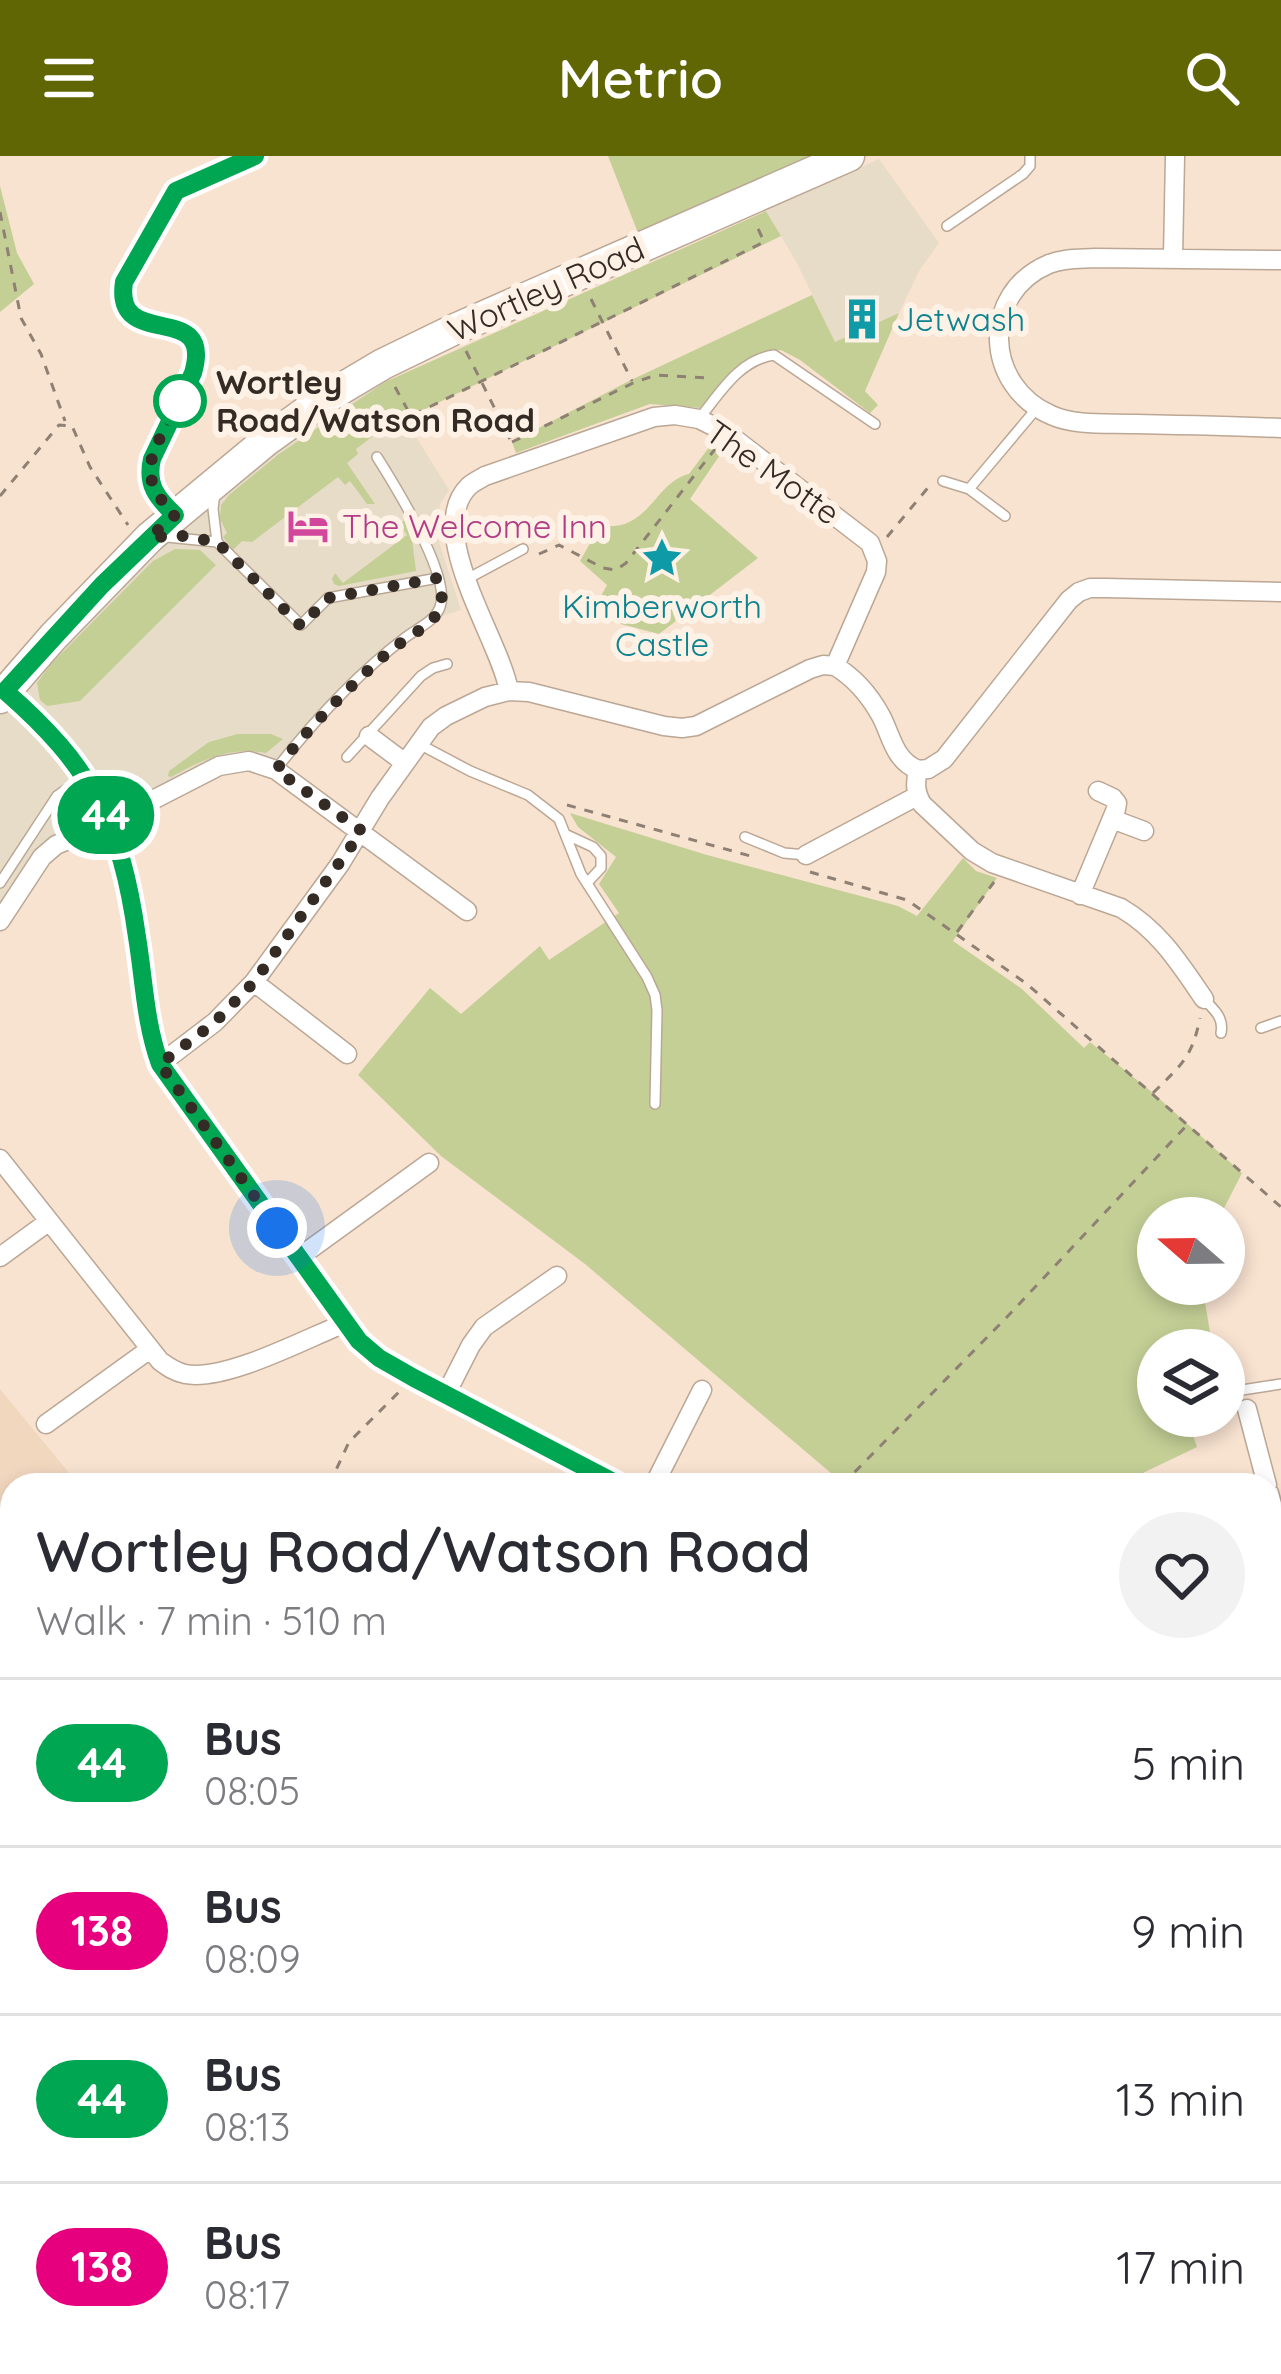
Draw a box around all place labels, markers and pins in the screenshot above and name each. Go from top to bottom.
building icon: Jetwash [839,296,885,342]
place label: Jetwash [896,298,1025,339]
place label: Wortley Road/Watson Road [216,361,535,440]
marker: Wortley Road/Watson Road [155,376,205,426]
hotel icon: The Welcome Inn [285,503,331,549]
place label: The Welcome Inn [342,505,607,546]
place icon: Kimberworth Castle [639,535,685,581]
place label: Kimberworth Castle [562,585,762,664]

